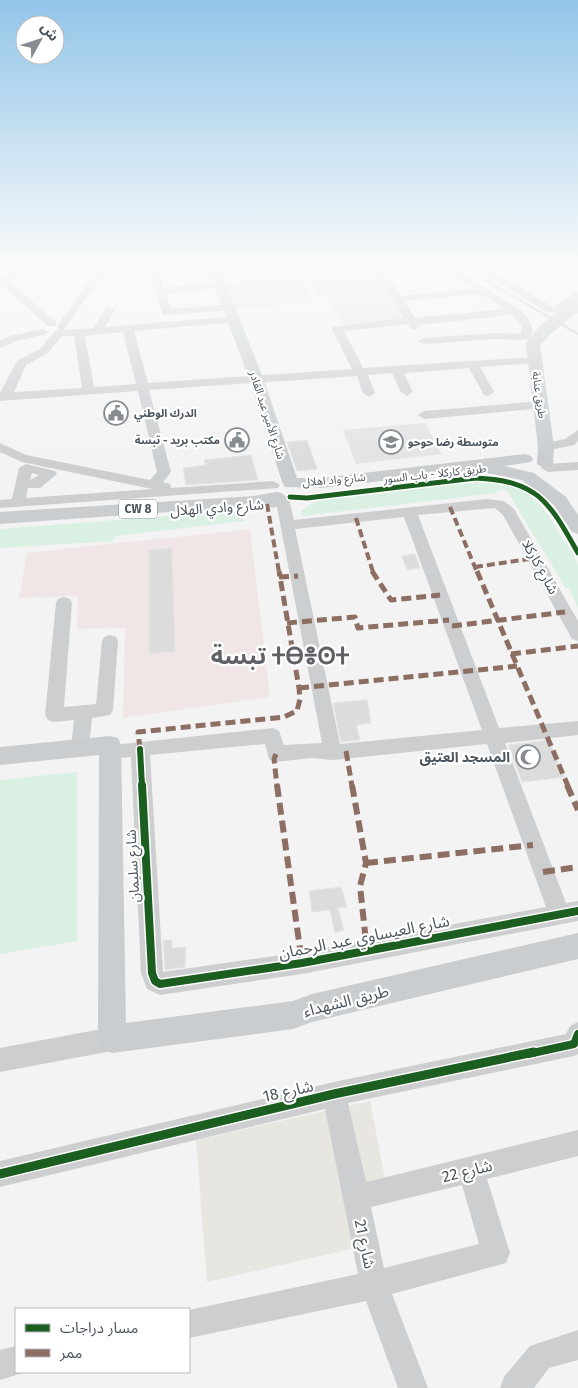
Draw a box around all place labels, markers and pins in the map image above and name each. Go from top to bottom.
public building icon: الدرك الوطني [103,400,129,426]
place label: الدرك الوطني [134,407,197,422]
public building icon: مكتب بريد - تبسة [224,427,250,453]
school or university icon: متوسطة رضا حوحو [378,429,404,455]
place label: مكتب بريد - تبسة [135,434,220,447]
place label: متوسطة رضا حوحو [408,436,499,449]
mosque icon: المسجد العتيق [515,744,541,770]
place label: المسجد العتيق [419,749,510,766]

